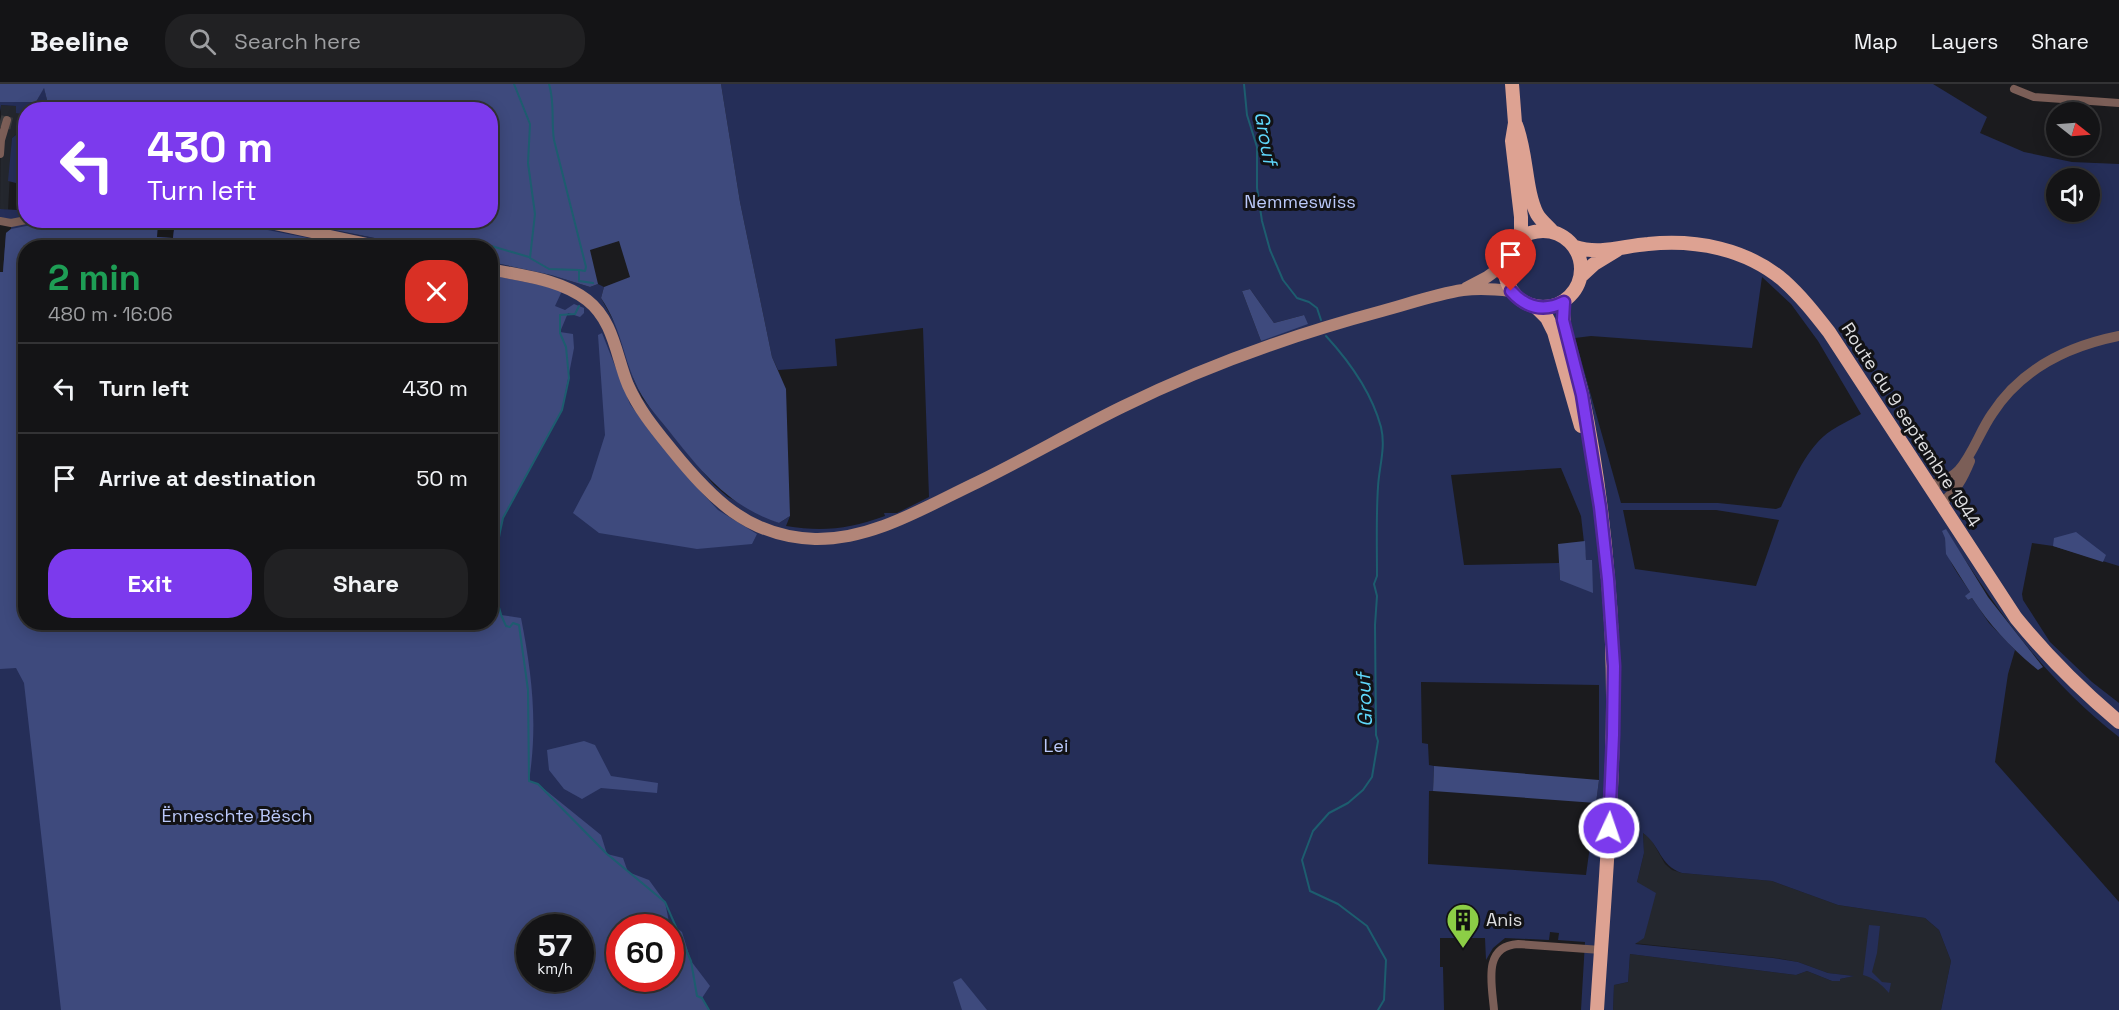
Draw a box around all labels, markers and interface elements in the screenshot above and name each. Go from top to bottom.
search box [165,14,585,68]
text: Beeline [30,23,129,59]
icon: search [186,25,219,58]
text: Search here [234,27,361,55]
text: Map [1854,28,1898,55]
text: Layers [1931,28,1998,55]
text: Share [2031,28,2089,55]
north arrow [2046,102,2100,156]
map controls [2046,102,2100,222]
water label: Grouf [1249,109,1284,170]
text: 430 m [147,121,273,174]
icon: left [48,126,126,204]
button: sound [2046,168,2100,222]
text: Turn left [147,173,257,208]
park label: Nemmeswiss [1244,190,1356,213]
pin [1485,229,1536,291]
icon: arrive [1494,238,1527,271]
text: 2 min [48,255,141,301]
button: close [405,260,468,323]
text: 480 m · 16:06 [48,301,173,327]
street label: Route du 9 septembre 1944 [1837,318,1986,531]
icon: left [48,372,81,405]
text: Turn left [99,374,189,402]
text: 430 m [402,374,468,402]
icon: arrive [48,462,81,495]
text: Arrive at destination [99,464,316,492]
text: 50 m [416,464,468,492]
button: Exit [48,549,252,618]
button: Share [264,549,468,618]
water label: Grouf [1350,669,1378,727]
park label: Lei [1044,734,1068,757]
position arrow [1577,796,1641,860]
park label: Ënneschte Bësch [162,804,312,827]
building icon: Anis [1445,902,1481,949]
place label: Anis [1486,908,1522,931]
speed limit sign: 60 [606,914,684,992]
text: 57 [538,926,572,965]
text: km/h [537,959,573,978]

